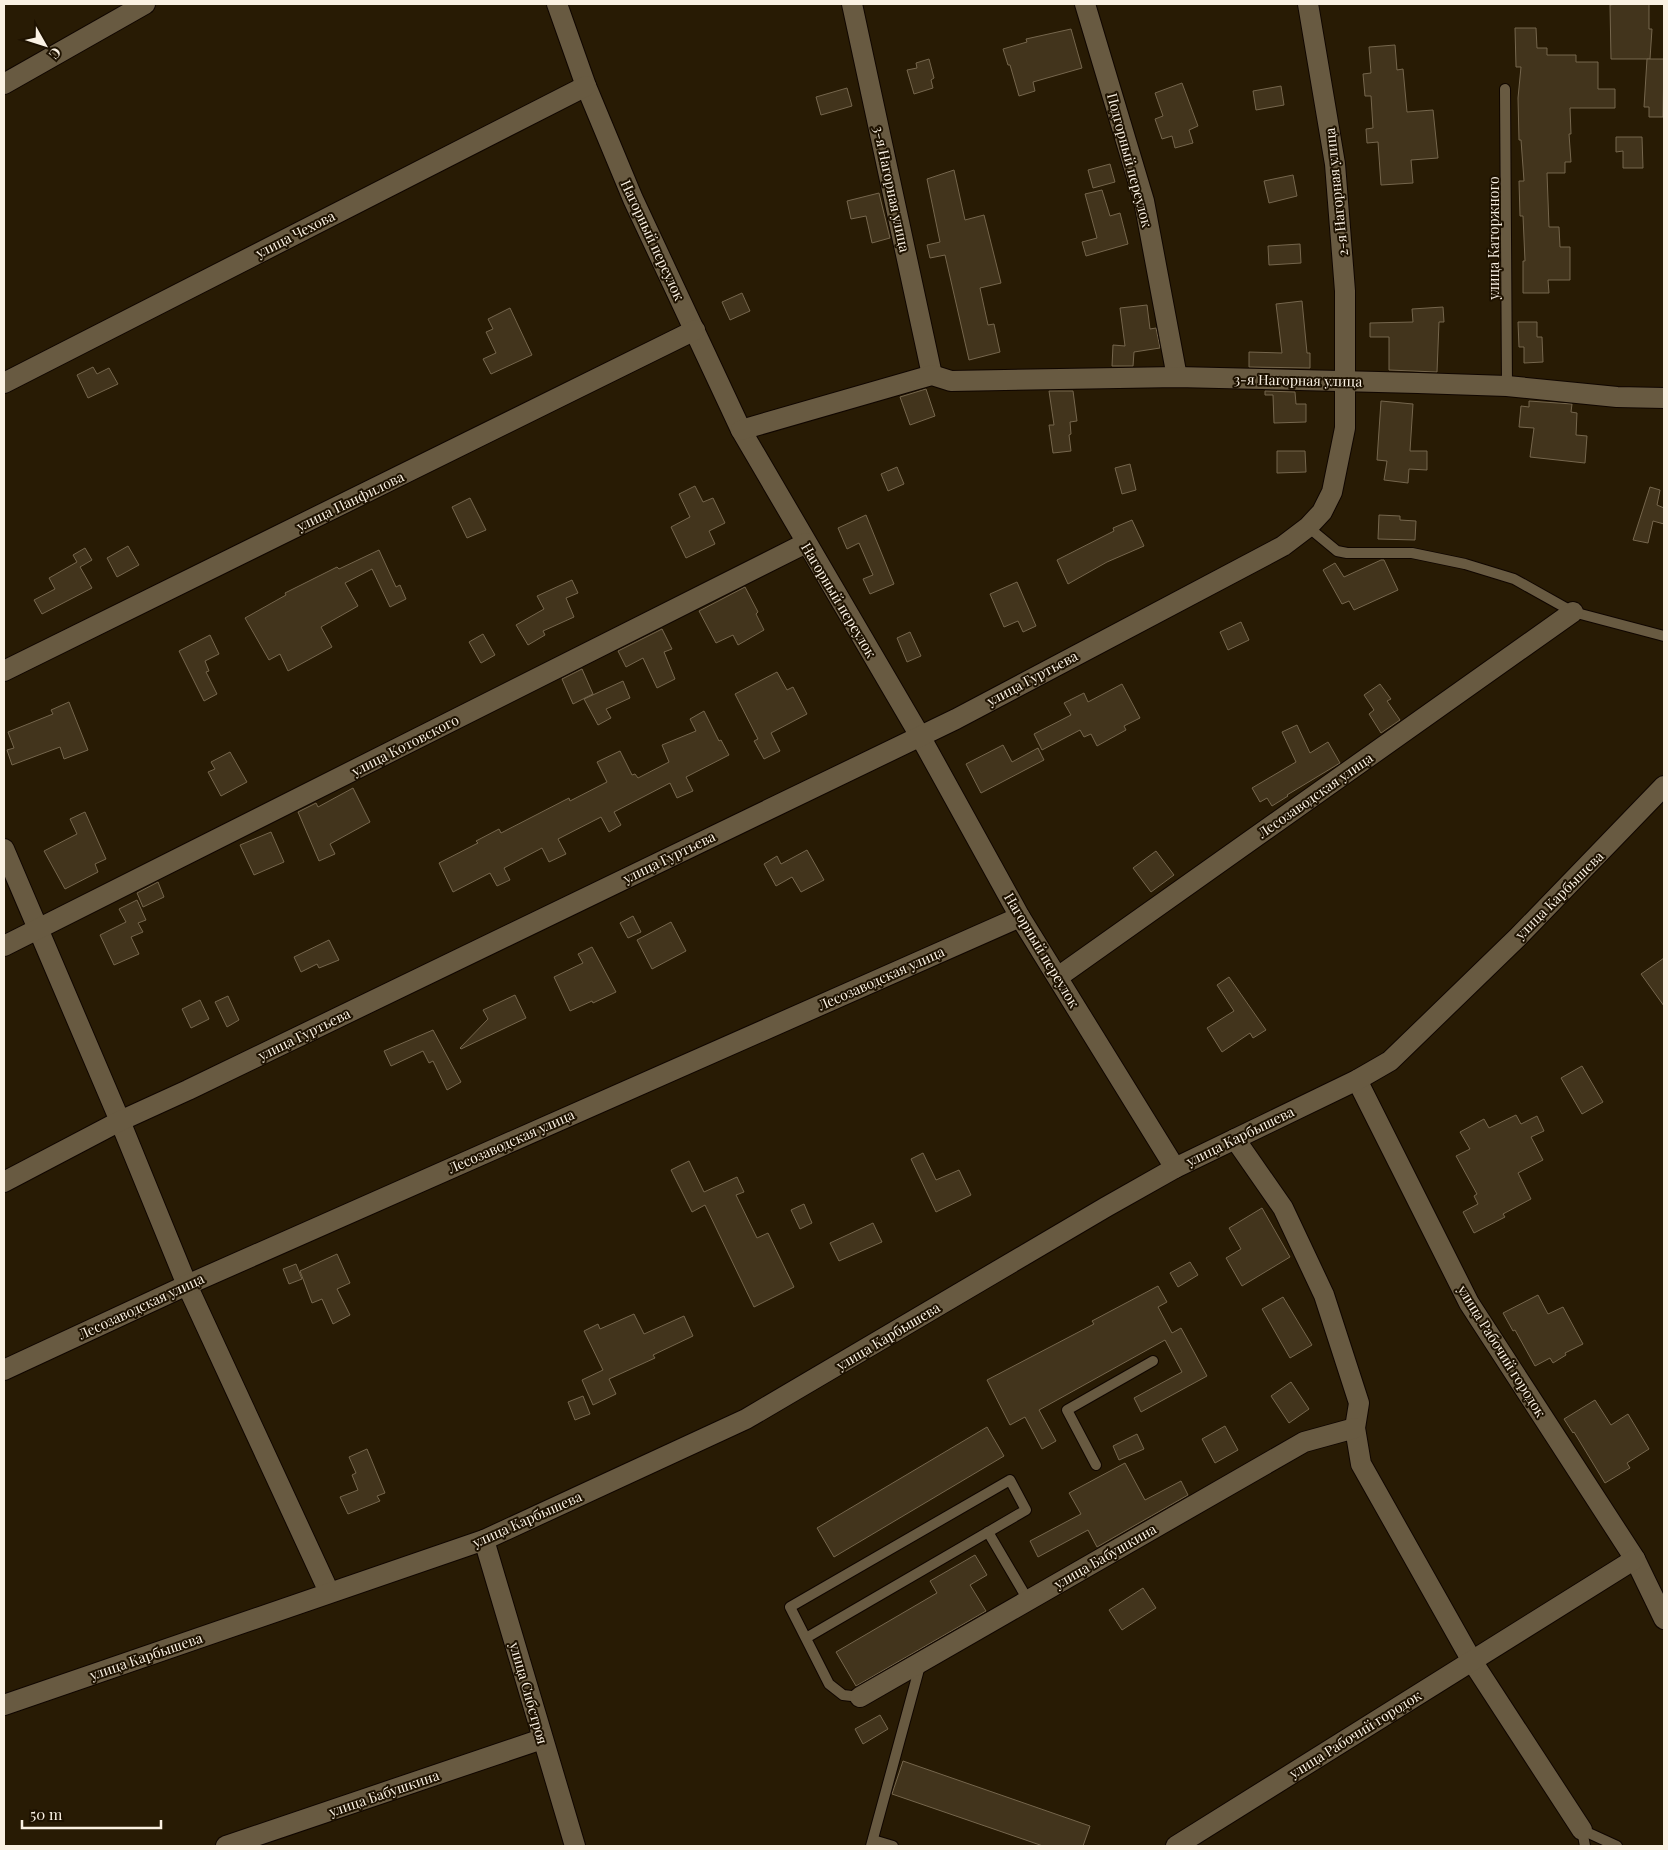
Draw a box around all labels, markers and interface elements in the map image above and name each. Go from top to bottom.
north arrow [20,20,70,70]
text: С [45,44,66,63]
street label: Подгорный переулок [1103,91,1157,229]
street label: 3-я Нагорная улица [869,124,915,254]
street label: 2-я Нагорная улица [1320,127,1352,257]
street label: улица Каторжного [1484,176,1503,301]
street label: Нагорный переулок [617,177,689,303]
street label: улица Чехова [251,206,338,263]
street label: 3-я Нагорная улица [1234,369,1362,391]
street label: улица Панфилова [292,467,407,536]
street label: Нагорный переулок [797,539,881,661]
street label: улица Гуртьева [982,646,1081,710]
street label: улица Котовского [347,710,462,781]
street label: Лесозаводская улица [1253,748,1376,843]
street label: улица Гуртьева [619,826,718,888]
street label: улица Карбышева [1510,847,1607,944]
street label: Нагорный переулок [1000,889,1084,1011]
street label: Лесозаводская улица [814,942,947,1015]
street label: улица Гуртьева [254,1003,353,1065]
street label: улица Карбышева [1182,1102,1297,1171]
street label: Лесозаводская улица [444,1105,577,1178]
street label: Лесозаводская улица [74,1268,207,1344]
street label: улица Рабочий городок [1453,1280,1550,1421]
street label: улица Карбышева [832,1297,943,1375]
street label: улица Карбышева [468,1486,585,1552]
street label: улица Бабушкина [1049,1519,1160,1594]
street label: улица Карбышева [86,1628,205,1684]
street label: улица Сибстроя [505,1639,553,1746]
street label: улица Рабочий городок [1284,1686,1425,1783]
street label: улица Бабушкина [325,1765,442,1821]
scale bar [22,1798,161,1830]
text: 50 m [30,1804,63,1824]

